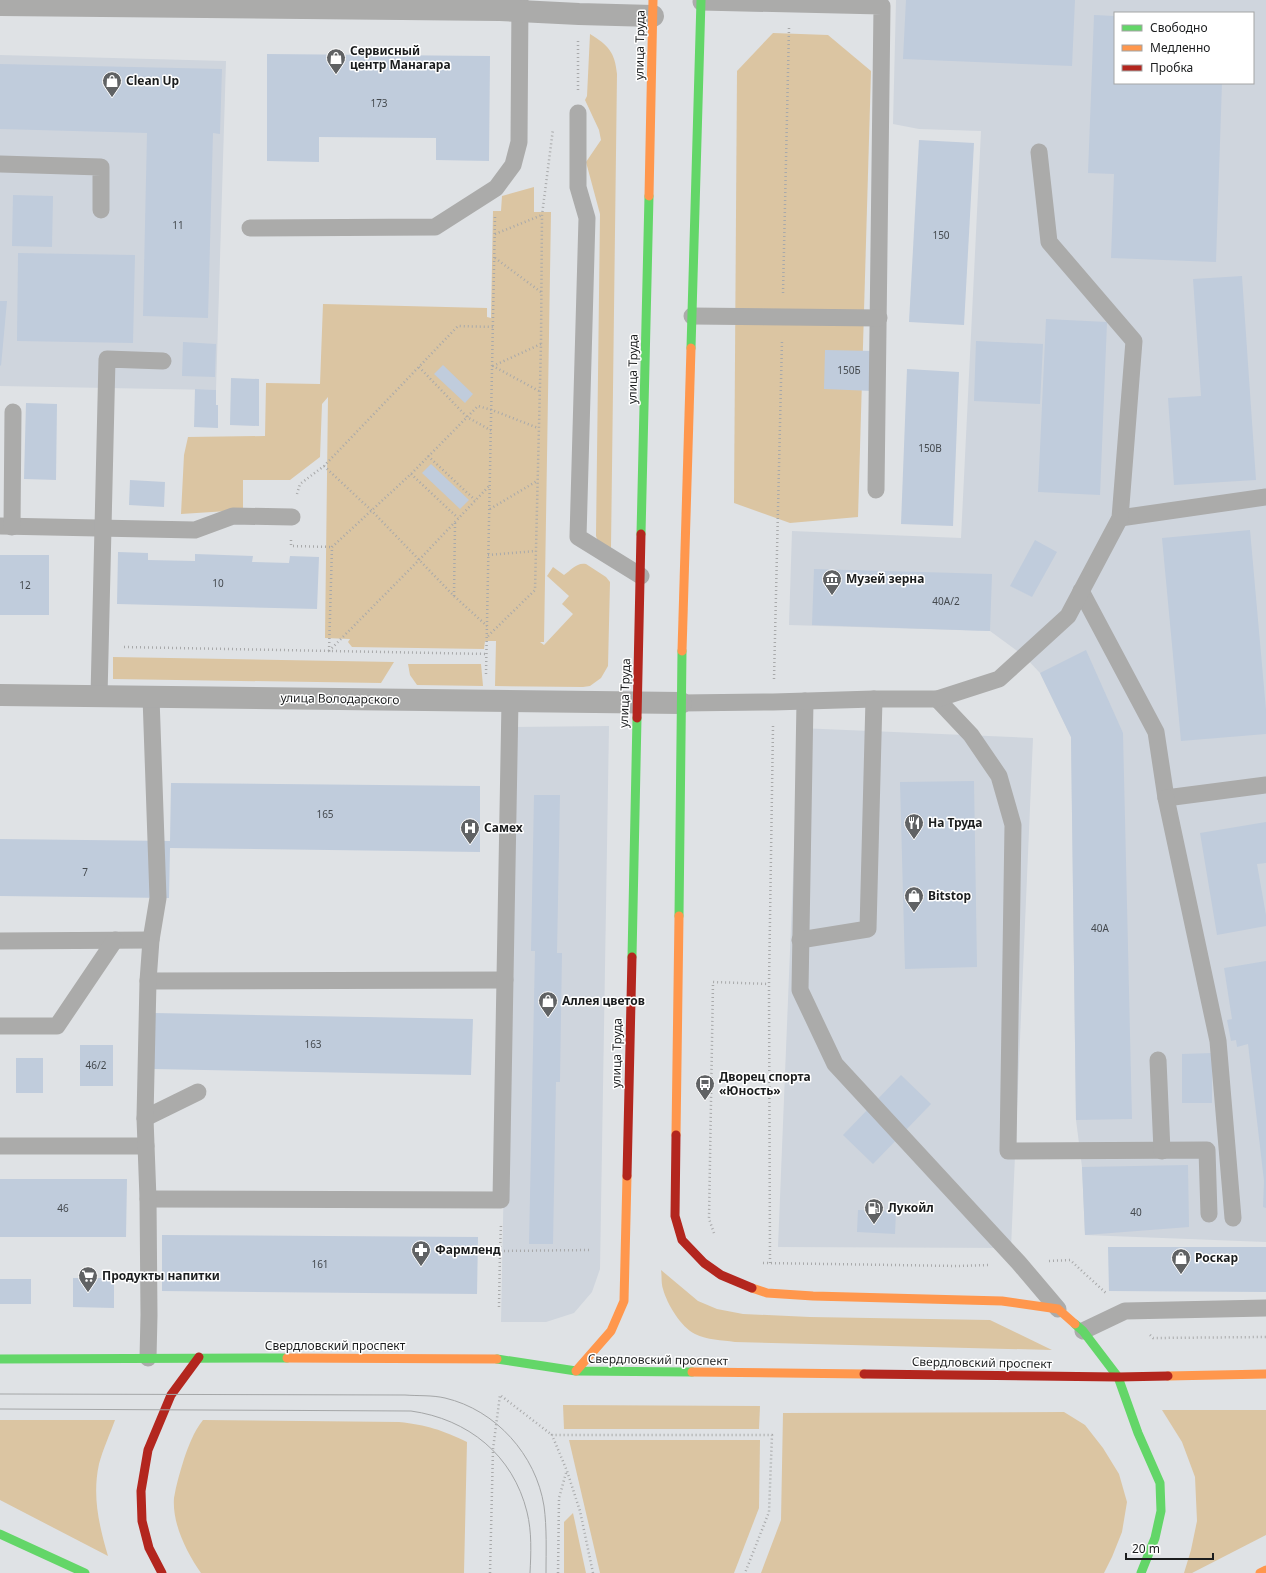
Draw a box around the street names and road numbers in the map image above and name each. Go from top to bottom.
street label: улица Труда [630,10,649,80]
street label: улица Труда [623,334,642,404]
street label: улица Труда [615,658,634,728]
street label: улица Володарского [280,689,400,708]
street label: улица Труда [607,1018,626,1088]
street label: Свердловский проспект [265,1337,406,1354]
street label: Свердловский проспект [588,1350,729,1369]
street label: Свердловский проспект [912,1353,1053,1372]

